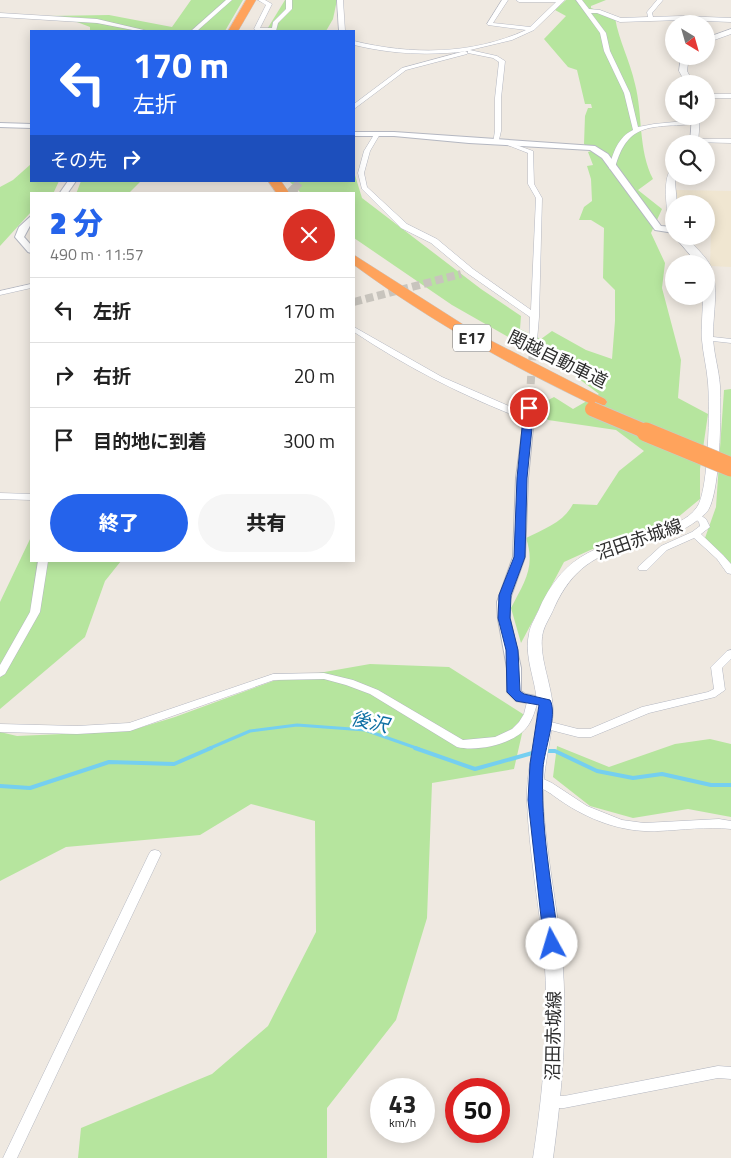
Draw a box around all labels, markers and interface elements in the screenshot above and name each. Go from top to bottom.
north arrow [665,15,715,65]
map controls [665,15,715,305]
text: 170 m [133,38,229,92]
icon: left [50,50,115,115]
button: sound [665,75,715,125]
text: 左折 [133,87,177,121]
button: search [665,135,715,185]
text: その先 [50,145,107,174]
icon: right [117,145,145,173]
button: + [665,195,715,245]
text: 2 分 [50,200,103,246]
button: close [283,209,335,261]
text: 490 m · 11:57 [50,242,144,266]
button: − [665,255,715,305]
icon: left [50,296,78,324]
text: 左折 [93,296,131,325]
text: 170 m [283,296,335,325]
street label: 関越自動車道 [504,323,612,395]
road number: E17 [453,324,491,352]
icon: right [50,361,78,389]
text: 右折 [93,361,131,390]
text: 20 m [294,361,335,390]
pin [508,387,550,429]
icon: arrive [515,394,543,422]
icon: arrive [50,426,78,454]
text: 目的地に到着 [93,426,207,455]
text: 300 m [283,426,335,455]
button: 終了 [50,494,188,552]
button: 共有 [198,494,335,552]
street label: 沼田赤城線 [592,512,686,566]
water label: 後沢 [348,703,395,740]
position arrow [525,917,577,969]
street label: 沼田赤城線 [539,991,567,1081]
speed limit sign: 50 [445,1078,510,1143]
text: 43 [388,1085,417,1123]
text: km/h [389,1113,416,1132]

